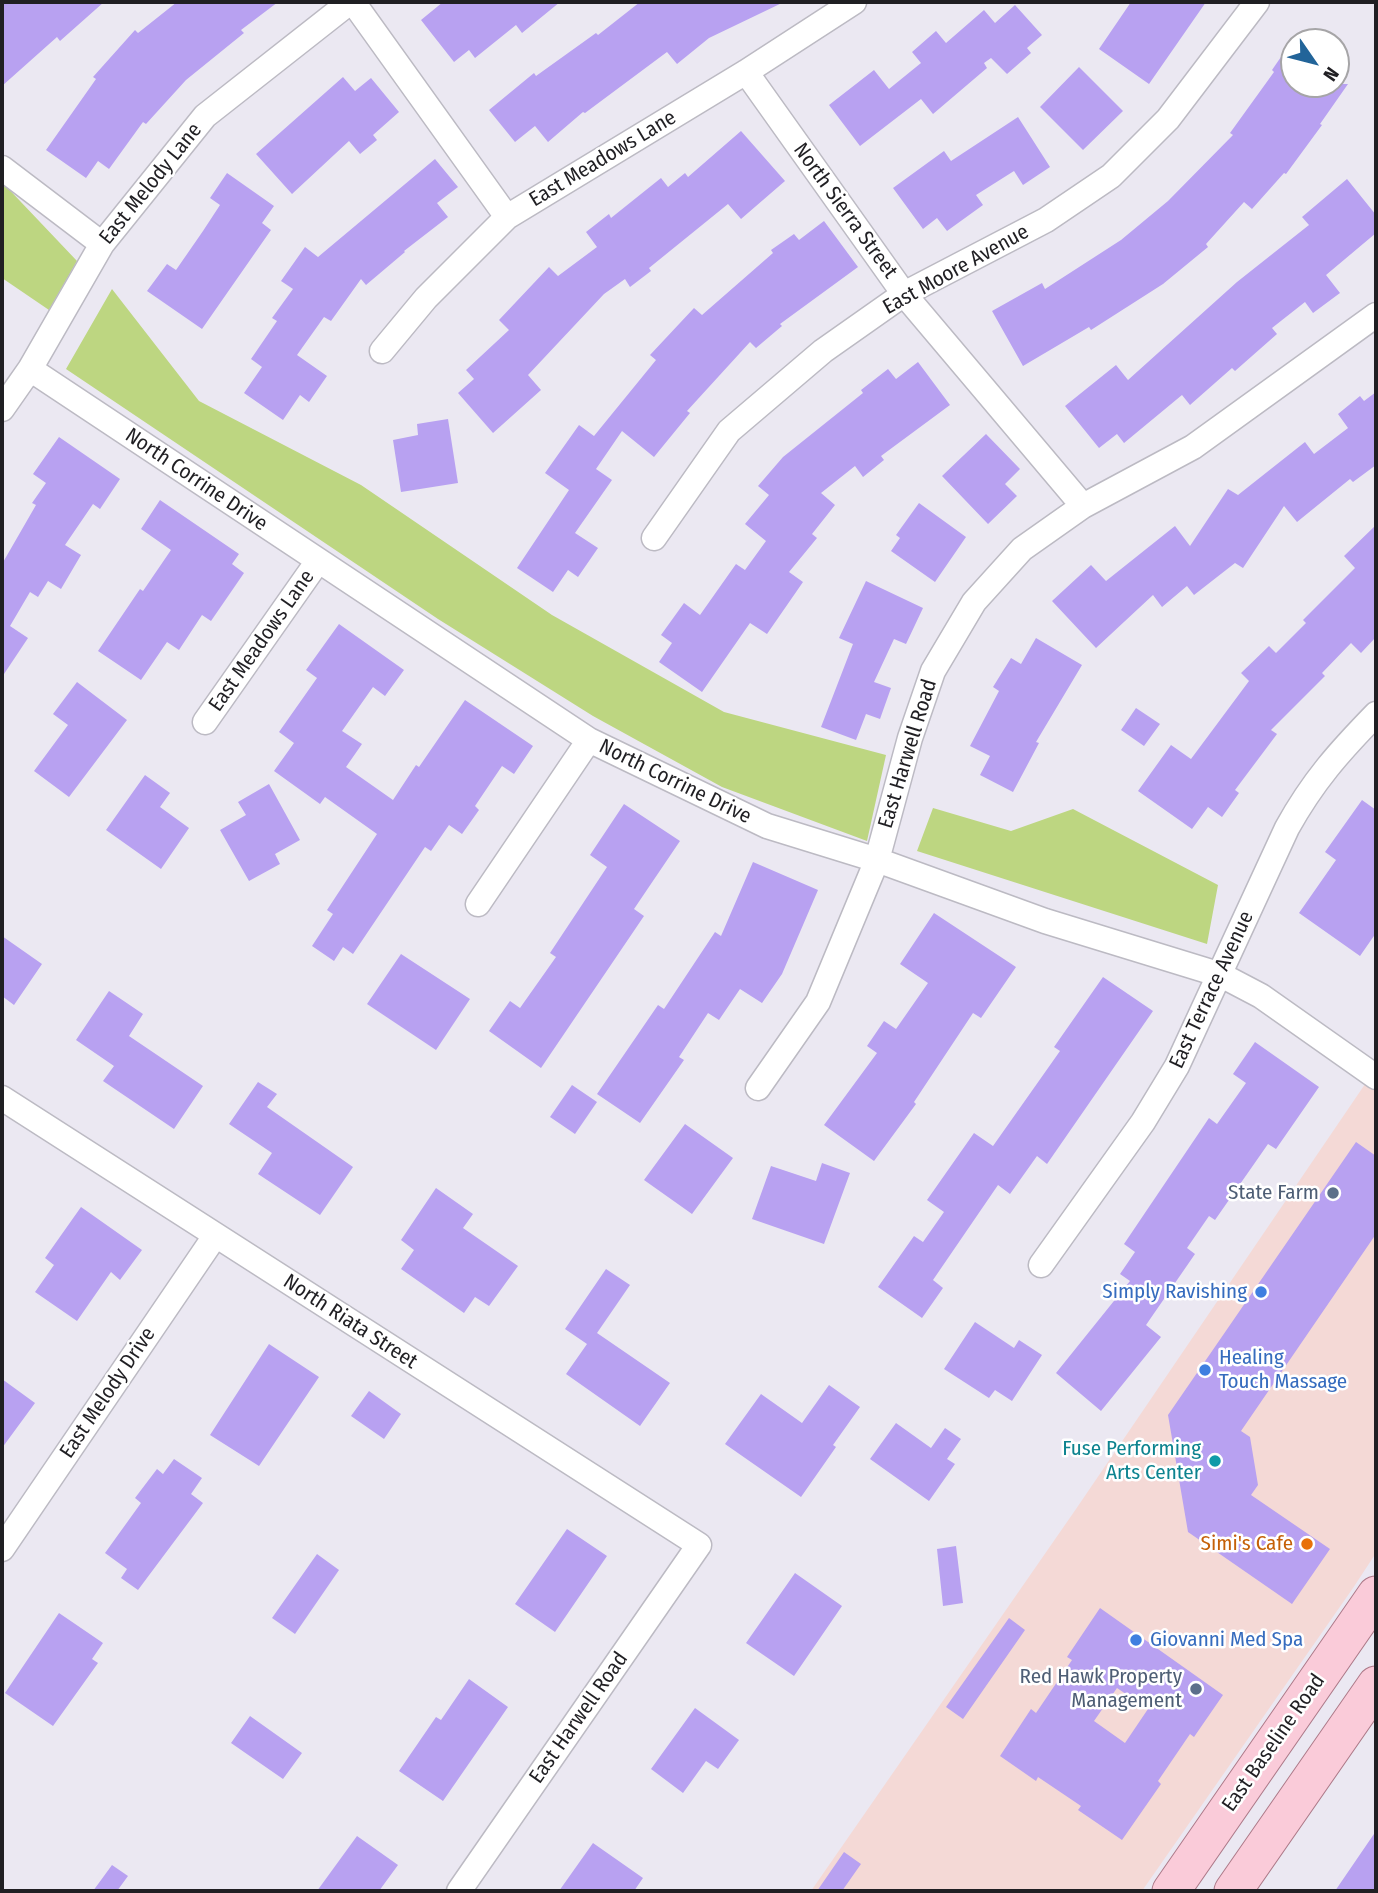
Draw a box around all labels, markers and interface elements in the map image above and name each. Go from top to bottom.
north arrow [1280,28,1350,98]
text: N [1318,63,1344,85]
street label: East Meadows Lane [525,105,681,213]
street label: East Melody Lane [94,118,208,250]
street label: North Sierra Street [788,138,902,284]
street label: East Moore Avenue [879,220,1033,320]
street label: North Corrine Drive [120,423,272,537]
street label: East Meadows Lane [204,565,320,717]
street label: East Harwell Road [873,676,943,832]
street label: North Corrine Drive [595,734,755,830]
street label: East Terrace Avenue [1164,907,1260,1073]
place label: State Farm [1228,1180,1319,1206]
marker: State Farm [1325,1185,1341,1201]
street label: North Riata Street [278,1269,422,1375]
place label: Simply Ravishing [1102,1279,1247,1305]
marker: Simply Ravishing [1253,1284,1269,1300]
street label: East Melody Drive [55,1323,161,1463]
place label: Healing Touch Massage [1219,1345,1347,1395]
marker: Healing Touch Massage [1197,1362,1213,1378]
place label: Fuse Performing Arts Center [1062,1436,1201,1486]
marker: Fuse Performing Arts Center [1207,1453,1223,1469]
place label: Simi's Cafe [1201,1531,1293,1557]
marker: Simi's Cafe [1299,1536,1315,1552]
place label: Giovanni Med Spa [1150,1627,1303,1653]
marker: Giovanni Med Spa [1128,1632,1144,1648]
street label: East Harwell Road [524,1647,634,1789]
place label: Red Hawk Property Management [1020,1664,1182,1714]
street label: East Baseline Road [1217,1669,1331,1817]
marker: Red Hawk Property Management [1188,1681,1204,1697]

